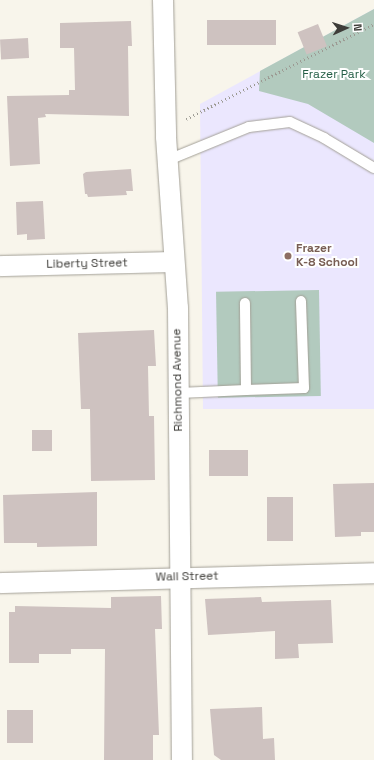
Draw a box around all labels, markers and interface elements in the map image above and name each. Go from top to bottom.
north arrow [326,8,366,48]
text: N [351,23,365,31]
park label: Frazer Park [302,68,366,82]
place label: Frazer K-8 School [296,242,358,270]
marker: Frazer K-8 School [283,251,293,261]
street label: Liberty Street [46,256,128,272]
street label: Richmond Avenue [170,328,186,432]
street label: Wall Street [155,569,219,585]

